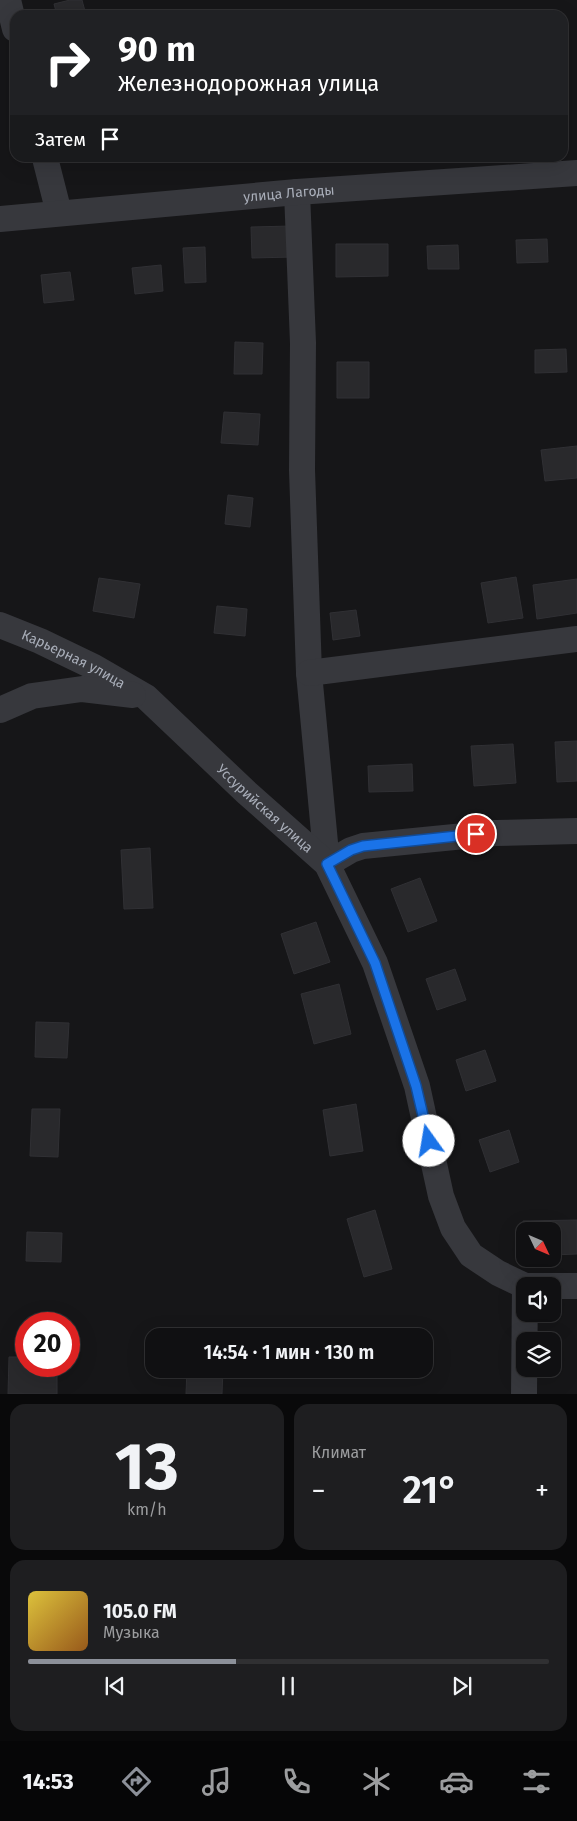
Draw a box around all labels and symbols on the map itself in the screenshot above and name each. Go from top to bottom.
street label: улица Лагоды [243,181,335,206]
street label: Карьерная улица [19,627,128,692]
street label: Уссурийская улица [213,761,316,857]
pin [455,813,497,855]
position arrow [402,1114,454,1166]
north arrow [516,1222,561,1268]
speed limit sign: 20 [15,1312,80,1377]

